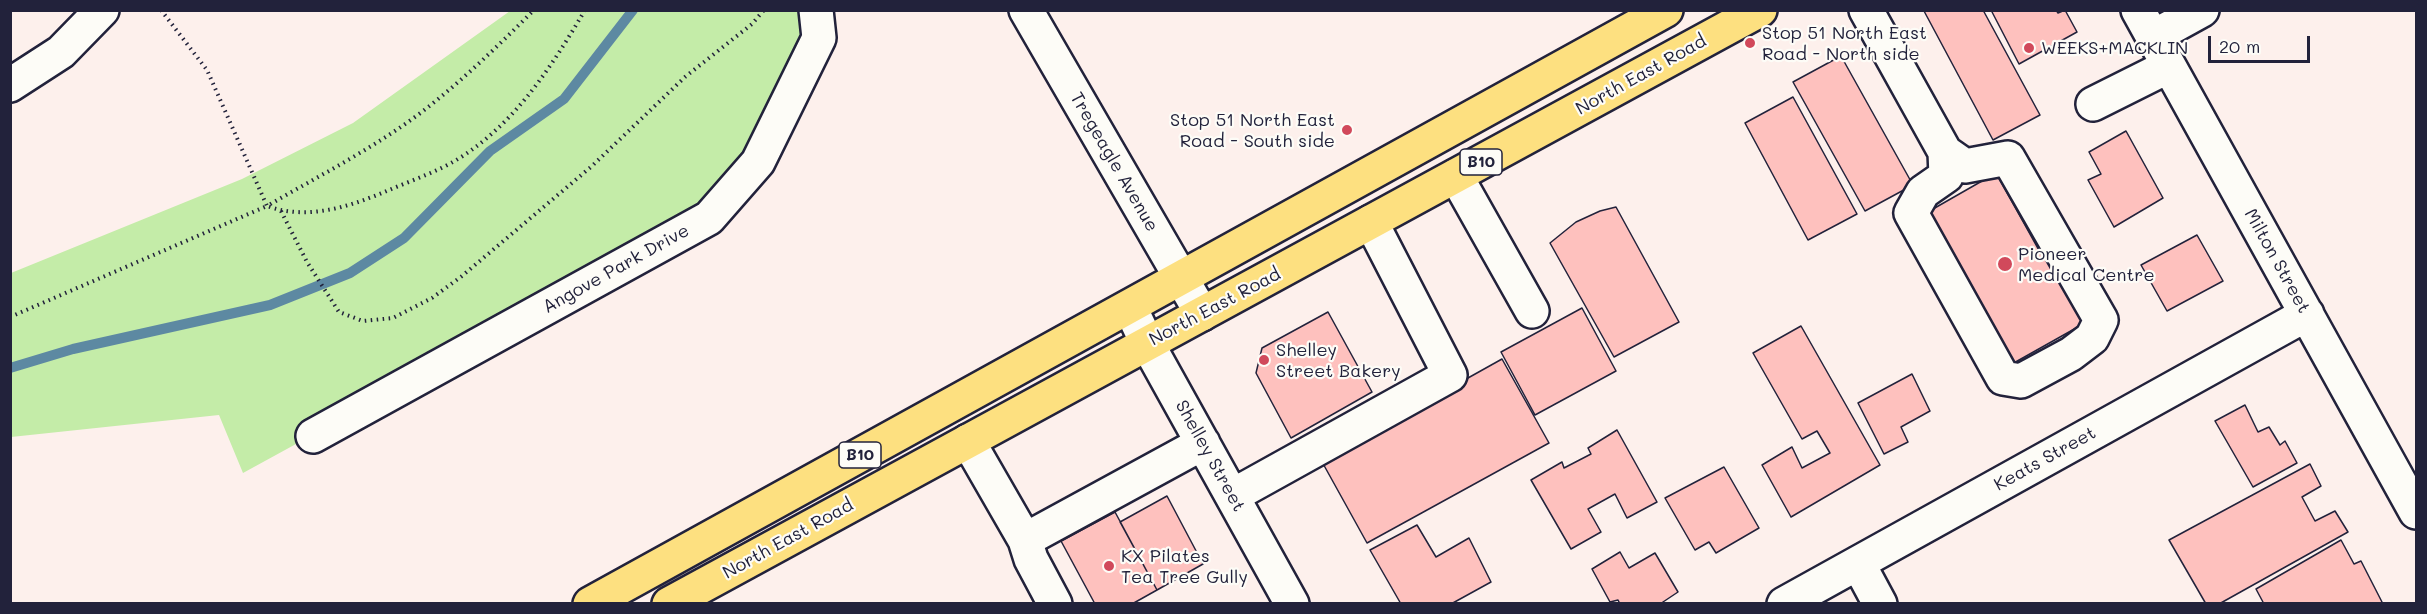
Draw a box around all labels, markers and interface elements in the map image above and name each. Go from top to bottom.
place label: Stop 51 North East Road - North side [1762,22,1927,64]
scale bar [2211,24,2313,62]
street label: North East Road [1572,30,1710,120]
text: 20 m [2219,34,2260,58]
marker: Stop 51 North East Road - North side [1743,36,1757,50]
place label: WEEKS+MACKLIN [2041,37,2188,59]
marker: WEEKS+MACKLIN [2022,41,2036,55]
street label: Tregeagle Avenue [1065,89,1163,235]
place label: Stop 51 North East Road - South side [1170,109,1335,152]
marker: Stop 51 North East Road - South side [1340,123,1354,137]
road number: B10 [1460,149,1502,175]
street label: Milton Street [2239,205,2315,317]
street label: Angove Park Drive [539,220,693,318]
place label: Pioneer Medical Centre [2018,243,2155,286]
marker: Pioneer Medical Centre [1996,255,2014,273]
street label: North East Road [1146,263,1284,351]
place label: Shelley Street Bakery [1276,339,1401,382]
marker: Shelley Street Bakery [1257,353,1271,367]
street label: Shelley Street [1170,397,1250,515]
street label: Keats Street [1990,422,2100,496]
road number: B10 [839,442,881,468]
street label: North East Road [719,494,857,584]
place label: KX Pilates Tea Tree Gully [1121,545,1248,588]
marker: KX Pilates Tea Tree Gully [1102,559,1116,573]

